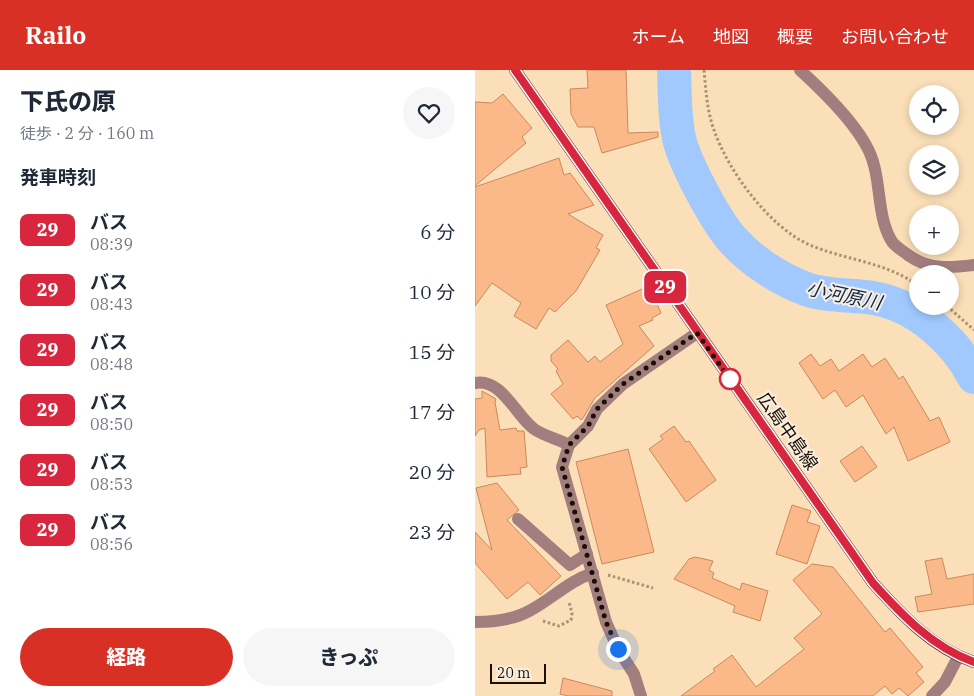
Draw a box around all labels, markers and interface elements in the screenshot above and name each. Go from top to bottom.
text: Railo [25,19,86,51]
text: ホーム [632,25,685,48]
text: 地図 [713,25,749,48]
text: 概要 [777,25,813,48]
text: お問い合わせ [841,25,949,48]
text: 下氏の原 [20,85,116,117]
map controls [909,85,959,315]
button: locate [909,85,959,135]
button: heart [403,87,455,139]
text: 徒歩 · 2 分 · 160 m [20,123,154,143]
button: layers [909,145,959,195]
text: 発車時刻 [20,165,96,189]
button: + [909,205,959,255]
text: バス [90,210,128,234]
text: 29 [37,218,58,241]
text: 6 分 [420,220,455,244]
text: 08:39 [90,234,133,254]
button: − [909,265,959,315]
text: バス [90,270,128,294]
line badge: 29 [643,271,687,303]
text: 29 [654,275,676,298]
water label: 小河原川 [804,275,886,315]
text: 29 [37,278,58,301]
text: 10 分 [409,280,455,304]
text: 08:43 [90,294,133,314]
text: バス [90,330,128,354]
text: 29 [37,338,58,361]
text: 15 分 [409,340,455,364]
text: 08:48 [90,354,133,374]
unlabelled marker [719,368,741,390]
street label: 広島中島線 [753,388,823,474]
text: バス [90,390,128,414]
text: 29 [37,398,58,421]
text: 17 分 [409,400,455,424]
text: 08:50 [90,414,133,434]
text: バス [90,450,128,474]
text: 29 [37,458,58,481]
text: 20 分 [409,460,455,484]
text: 08:53 [90,474,133,494]
text: バス [90,510,128,534]
text: 29 [37,518,58,541]
text: 23 分 [409,520,455,544]
text: 08:56 [90,534,133,554]
button: 経路 [20,628,233,686]
button: きっぷ [243,628,455,686]
your location [606,637,631,662]
scale bar [490,661,546,684]
text: 20 m [497,664,530,682]

